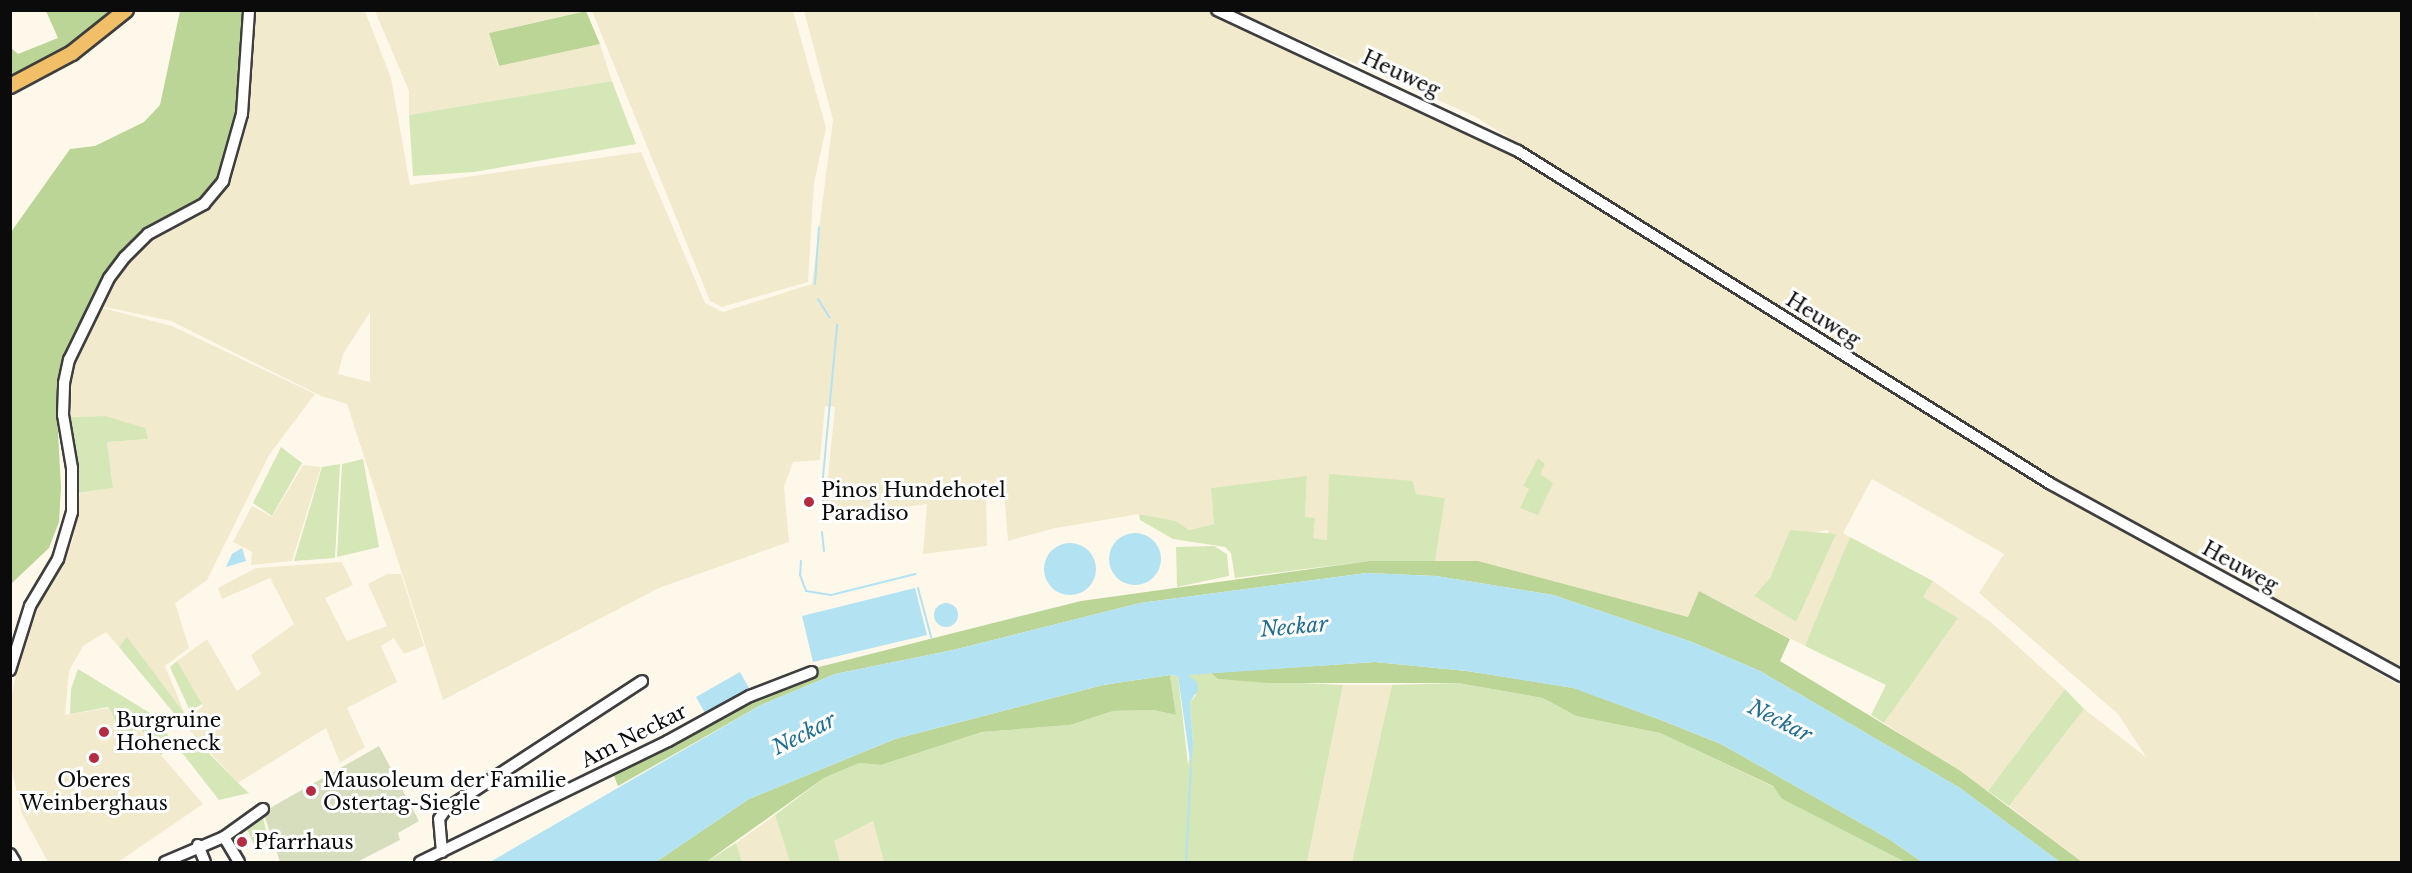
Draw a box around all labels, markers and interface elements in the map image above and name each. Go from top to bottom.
street label: Heuweg [1358,46,1444,102]
street label: Heuweg [1781,288,1865,352]
place label: Pinos Hundehotel Paradiso [821,478,1006,525]
marker: Pinos Hundehotel Paradiso [802,495,816,509]
street label: Heuweg [2198,536,2282,598]
water label: Neckar [1259,611,1329,643]
water label: Neckar [1744,694,1816,748]
street label: Am Neckar [577,699,691,773]
water label: Neckar [768,707,840,761]
place label: Burgruine Hoheneck [116,708,221,755]
marker: Burgruine Hoheneck [97,725,111,739]
marker: Oberes Weinberghaus [87,751,101,765]
place label: Oberes Weinberghaus [20,768,168,815]
place label: Mausoleum der Familie Ostertag-Siegle [323,768,567,815]
marker: Mausoleum der Familie Ostertag-Siegle [304,784,318,798]
place label: Pfarrhaus [254,830,353,854]
marker: Pfarrhaus [235,835,249,849]

